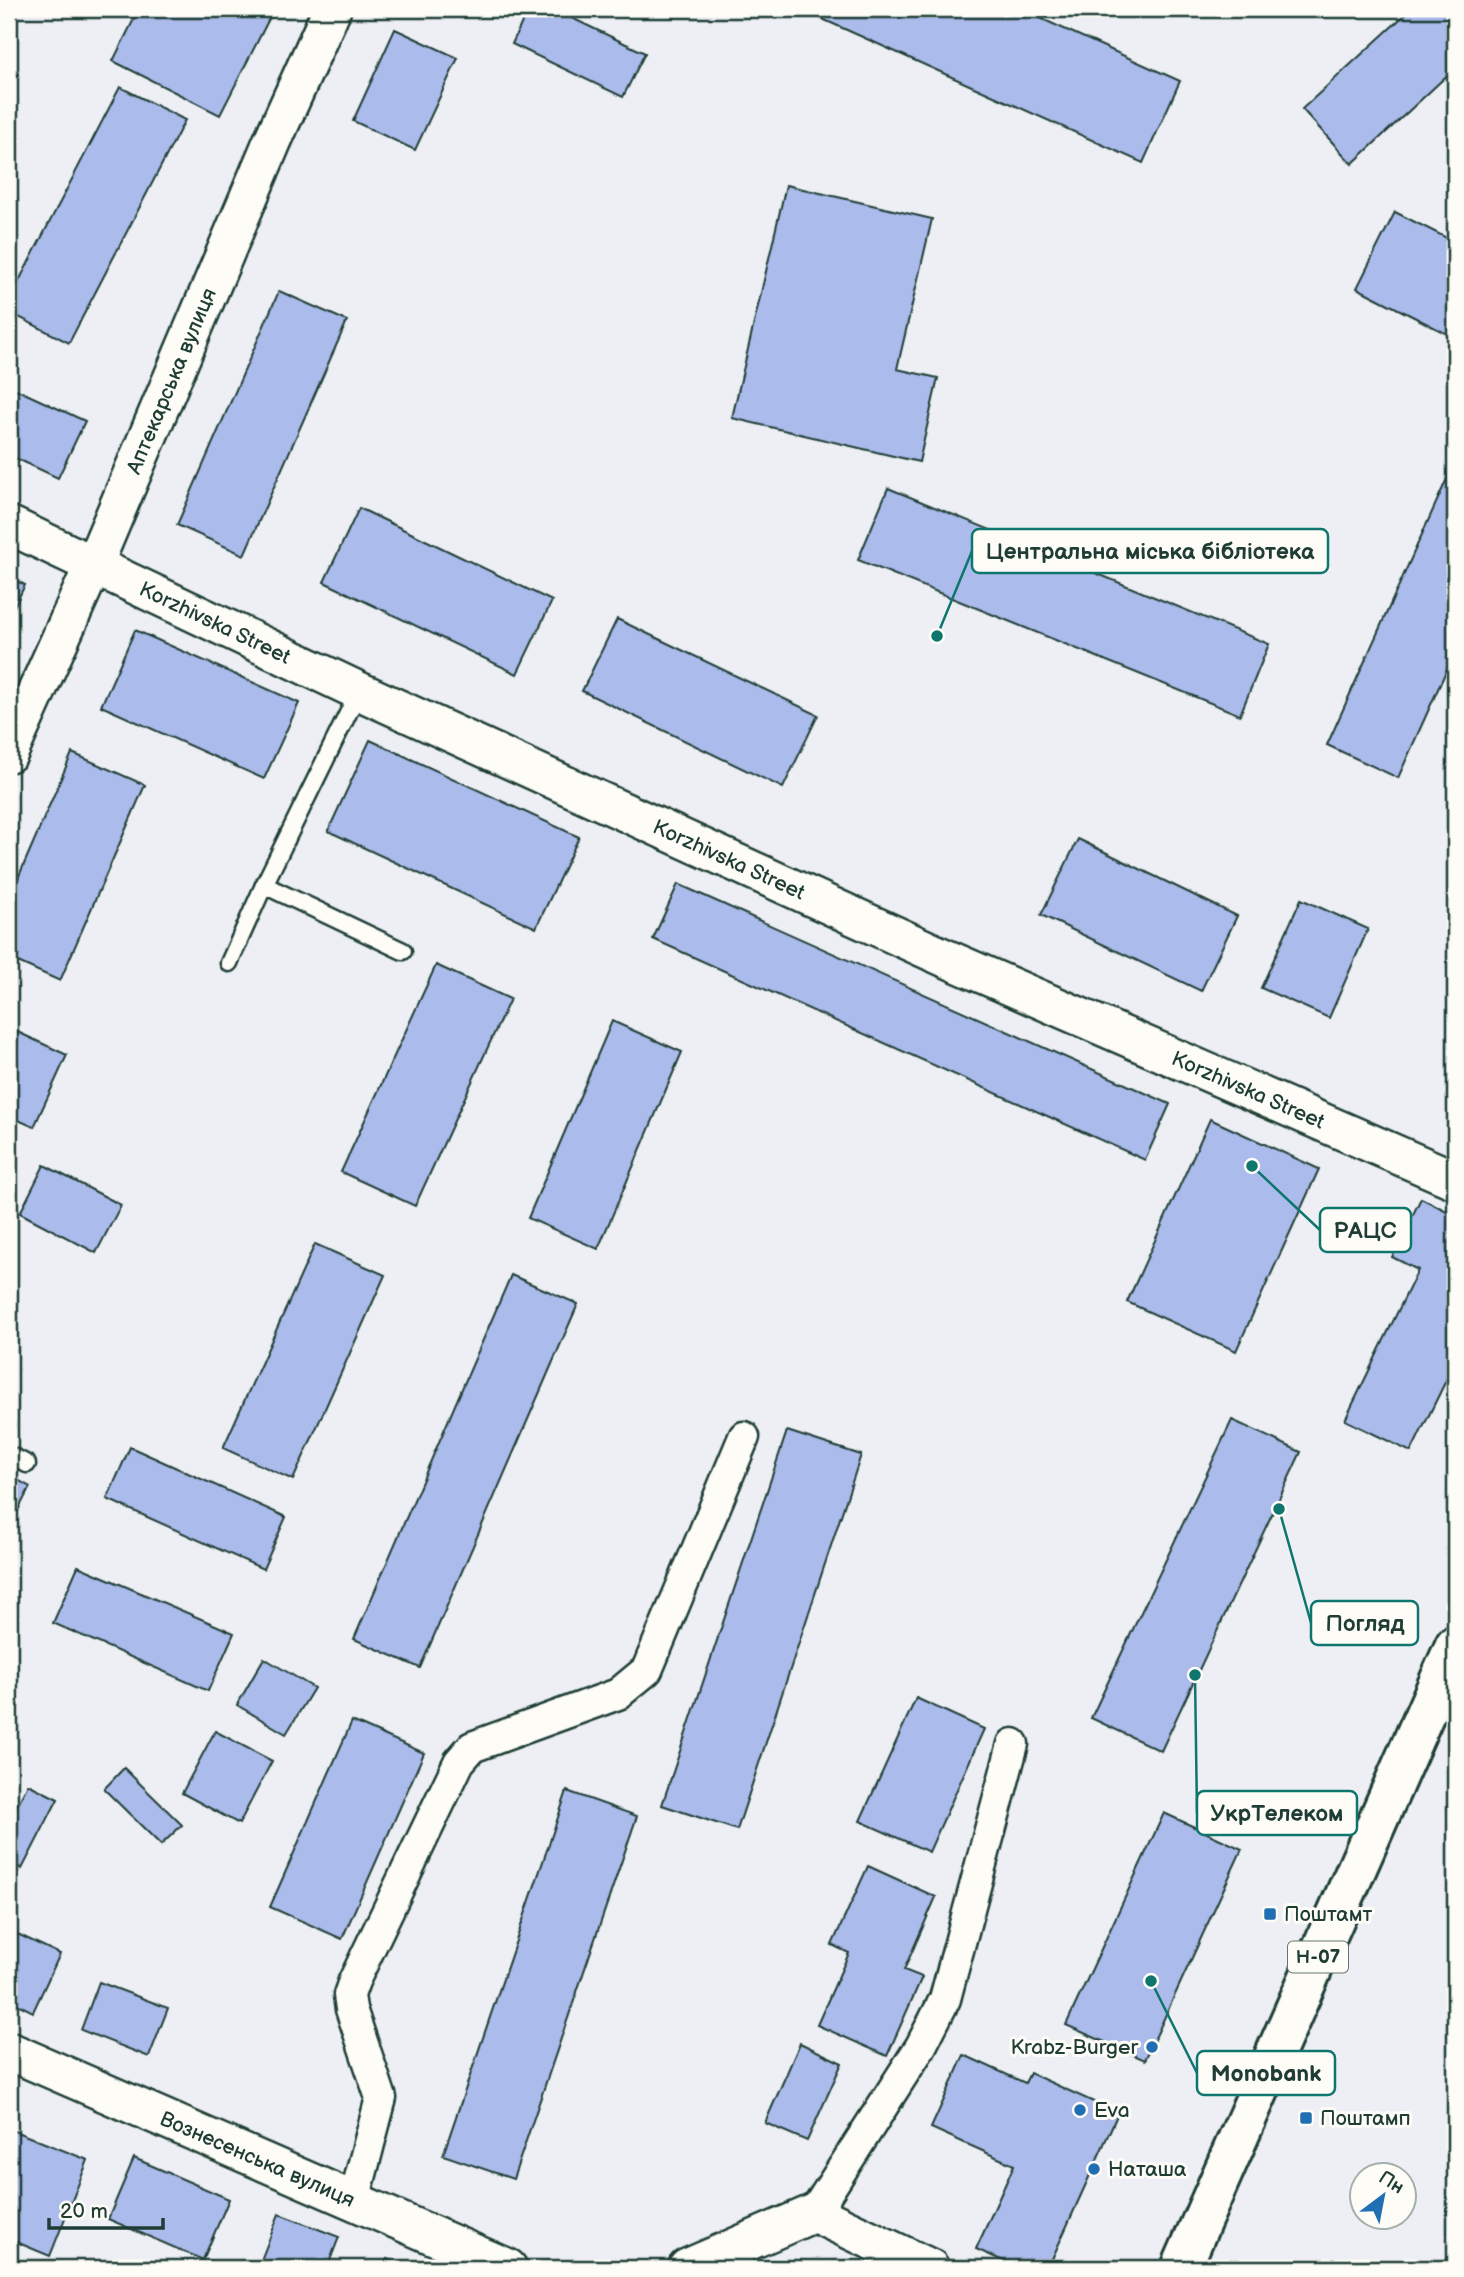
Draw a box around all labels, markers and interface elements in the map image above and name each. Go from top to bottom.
street label: Аптекарська вулиця [121,284,222,479]
callout: Центральна міська бібліотека [972,529,1328,573]
text: Центральна міська бібліотека [986,538,1315,566]
street label: Korzhivska Street [135,576,295,669]
street label: Korzhivska Street [649,814,810,905]
street label: Korzhivska Street [1168,1046,1329,1134]
callout: РАЦС [1320,1208,1411,1252]
text: РАЦС [1334,1217,1396,1245]
callout: Погляд [1311,1601,1418,1645]
text: Погляд [1326,1610,1405,1638]
callout: УкрТелеком [1197,1791,1357,1835]
text: УкрТелеком [1211,1800,1343,1828]
place label: Поштамт [1284,1902,1372,1927]
marker: Поштамт [1262,1906,1278,1922]
road number: Н-07 [1288,1941,1348,1972]
place label: Krabz-Burger [1011,2035,1138,2060]
marker: Krabz-Burger [1144,2039,1160,2055]
callout: Monobank [1197,2051,1335,2095]
text: Monobank [1211,2060,1321,2088]
place label: Eva [1094,2098,1130,2123]
marker: Eva [1072,2102,1088,2118]
street label: Вознесенська вулиця [156,2106,359,2212]
place label: Поштамп [1320,2106,1411,2131]
marker: Поштамп [1298,2110,1314,2126]
place label: Наташа [1108,2157,1187,2182]
marker: Наташа [1086,2161,1102,2177]
north arrow [1348,2162,1418,2232]
text: Пн [1374,2166,1408,2199]
scale bar [49,2186,163,2230]
text: 20 m [60,2199,108,2224]

